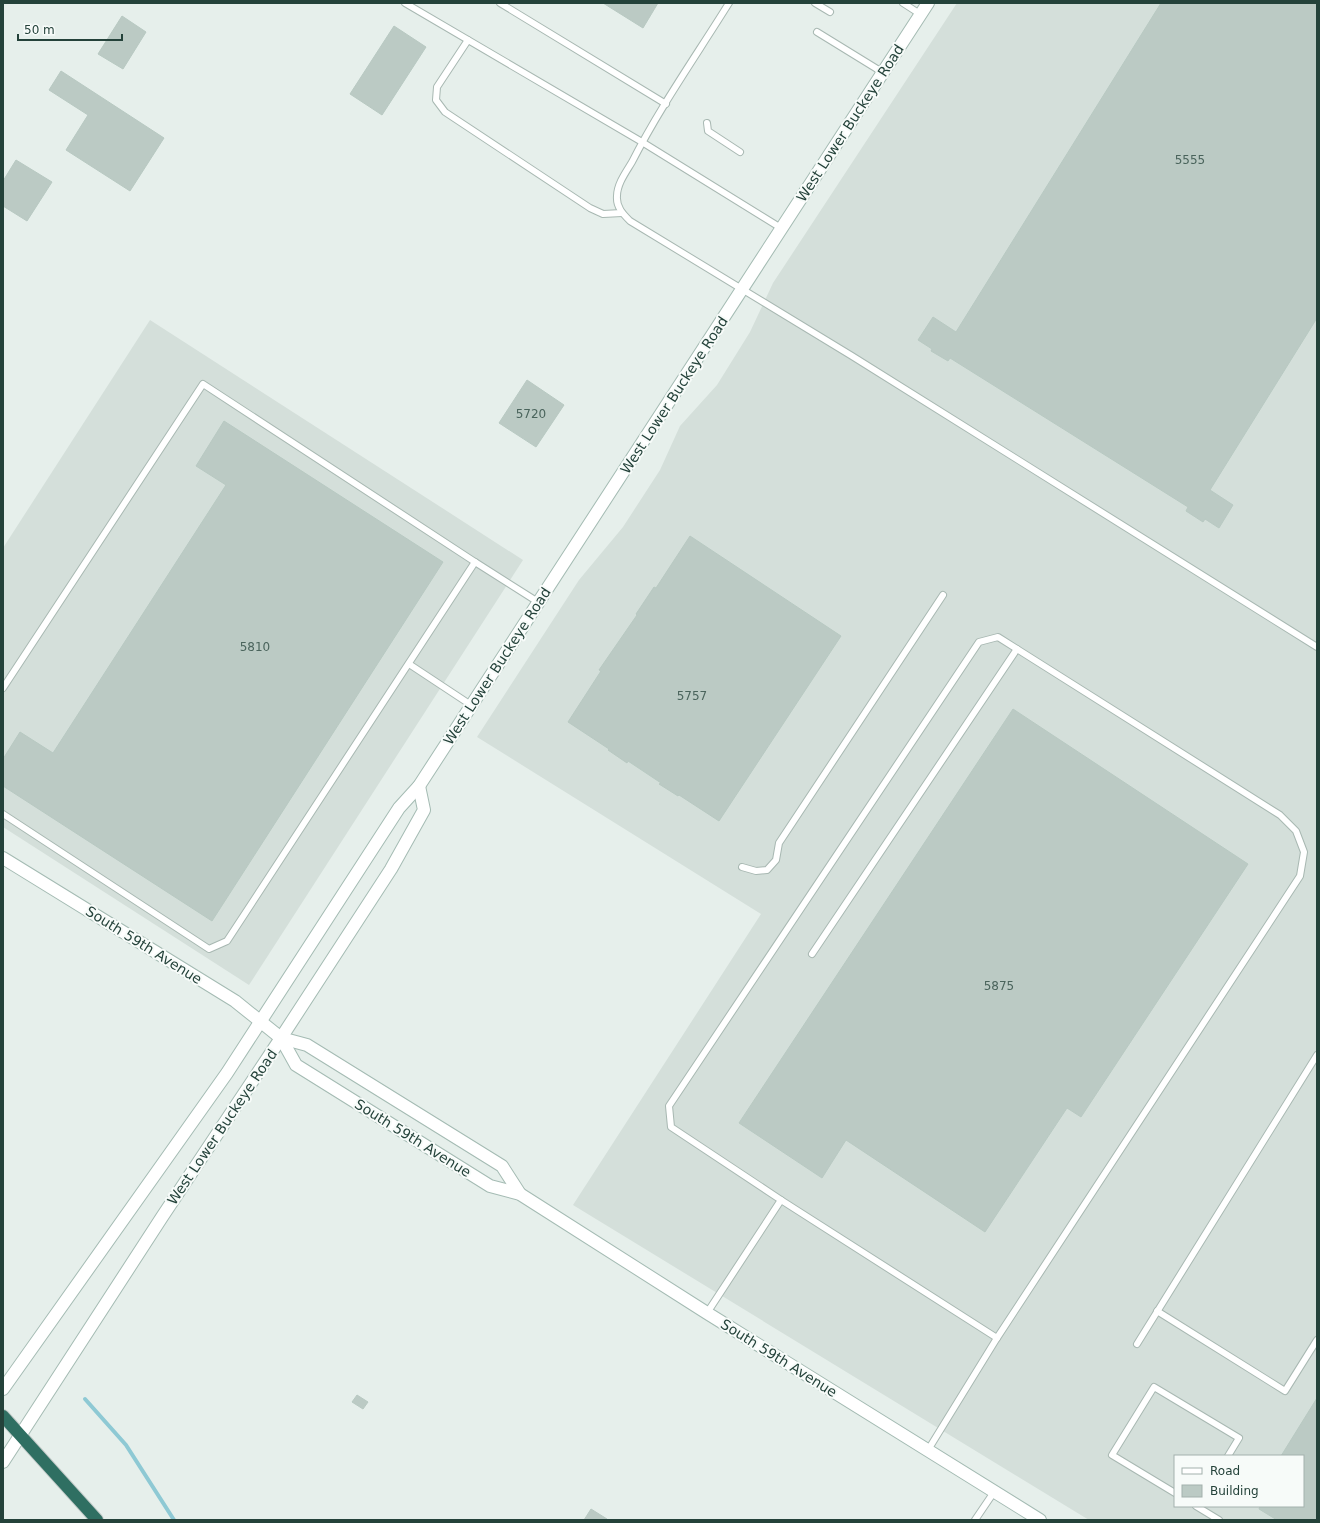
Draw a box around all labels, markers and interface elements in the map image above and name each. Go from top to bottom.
scale bar [18,16,122,42]
text: 50 m [24,23,55,37]
street label: West Lower Buckeye Road [793,41,907,205]
house number: 5555 [1175,153,1205,167]
street label: West Lower Buckeye Road [617,313,731,477]
house number: 5720 [516,407,546,421]
street label: West Lower Buckeye Road [440,584,554,748]
house number: 5810 [240,640,270,654]
house number: 5757 [677,689,707,703]
street label: South 59th Avenue [83,903,205,987]
house number: 5875 [984,979,1014,993]
street label: West Lower Buckeye Road [164,1046,280,1208]
street label: South 59th Avenue [352,1096,474,1180]
street label: South 59th Avenue [718,1316,840,1400]
legend [1174,1455,1304,1507]
text: Road [1210,1464,1240,1478]
text: Building [1210,1484,1259,1498]

